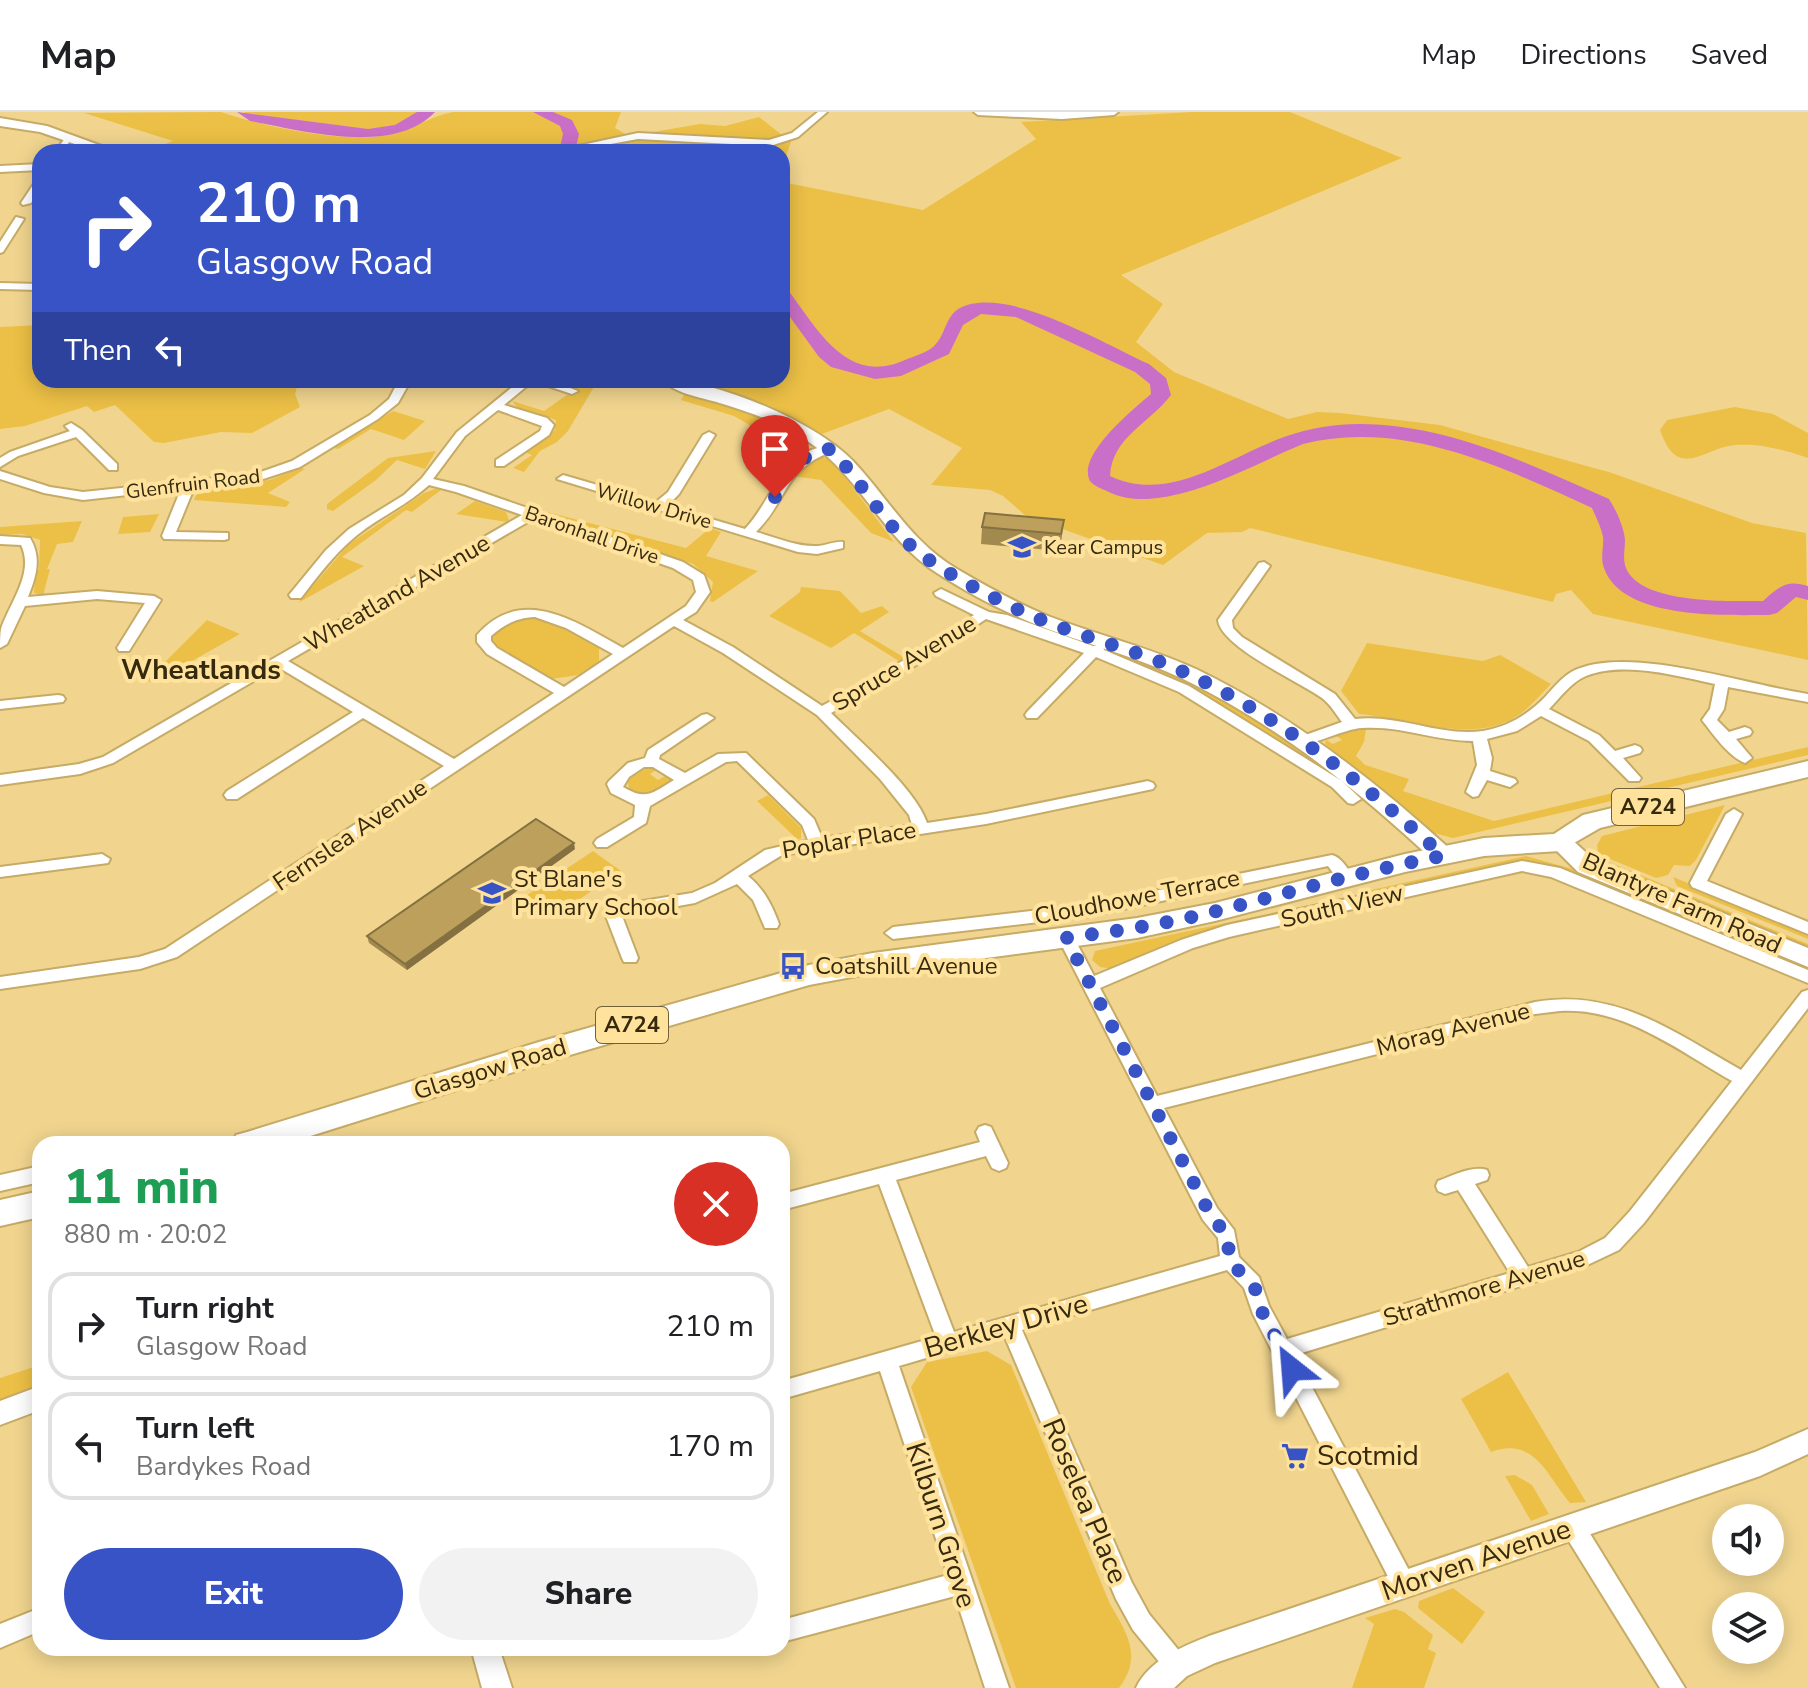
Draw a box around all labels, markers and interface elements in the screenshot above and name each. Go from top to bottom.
text: Map [40,30,117,81]
text: Map [1421,36,1476,74]
text: Directions [1520,36,1647,74]
text: Saved [1691,36,1768,74]
text: 210 m [196,165,361,242]
icon: right [64,176,168,280]
text: Glasgow Road [196,238,433,287]
icon: left [148,328,192,372]
text: Then [64,330,132,371]
pin [741,415,809,497]
icon: arrive [753,427,797,471]
street label: Glenfruin Road [124,462,262,506]
street label: Willow Drive [593,477,715,535]
street label: Baronhall Drive [521,499,663,571]
street label: Wheatland Avenue [298,527,496,659]
school or university icon: Kear Campus [1007,532,1037,562]
place label: Kear Campus [1044,534,1163,561]
street label: Spruce Avenue [826,607,982,719]
district label: Wheatlands [121,651,281,689]
street label: Fernslea Avenue [267,772,433,898]
road number: A724 [1612,789,1684,825]
street label: Poplar Place [780,814,918,866]
street label: Blantyre Farm Road [1578,845,1786,961]
street label: Cloudhowe Terrace [1032,861,1242,933]
place label: St Blane's Primary School [514,863,678,923]
street label: South View [1278,876,1406,936]
school or university icon: St Blane's Primary School [477,878,507,908]
place label: Coatshill Avenue [815,950,998,982]
bus stop icon: Coatshill Avenue [778,951,808,981]
street label: Morag Avenue [1373,994,1533,1064]
road number: A724 [596,1007,668,1043]
street label: Glasgow Road [410,1031,570,1107]
text: 11 min [64,1154,219,1220]
button: close [674,1162,758,1246]
text: 880 m · 20:02 [64,1217,227,1252]
street label: Strathmore Avenue [1379,1242,1589,1334]
street label: Berkley Drive [920,1284,1092,1368]
text: Turn right [136,1288,274,1329]
icon: right [68,1304,112,1348]
text: 210 m [667,1306,754,1347]
position arrow [1250,1327,1334,1411]
text: Glasgow Road [136,1329,307,1364]
text: Turn left [136,1408,254,1449]
street label: Roselea Place [1033,1413,1137,1589]
icon: left [68,1424,112,1468]
text: 170 m [667,1426,754,1467]
street label: Kilburn Grove [896,1437,986,1613]
place label: Scotmid [1317,1437,1419,1475]
supermarket icon: Scotmid [1280,1441,1310,1471]
text: Bardykes Road [136,1449,311,1484]
map controls [1712,1504,1784,1664]
button: sound [1712,1504,1784,1576]
street label: Morven Avenue [1376,1510,1576,1610]
button: Exit [64,1548,403,1640]
button: Share [419,1548,758,1640]
button: layers [1712,1592,1784,1664]

